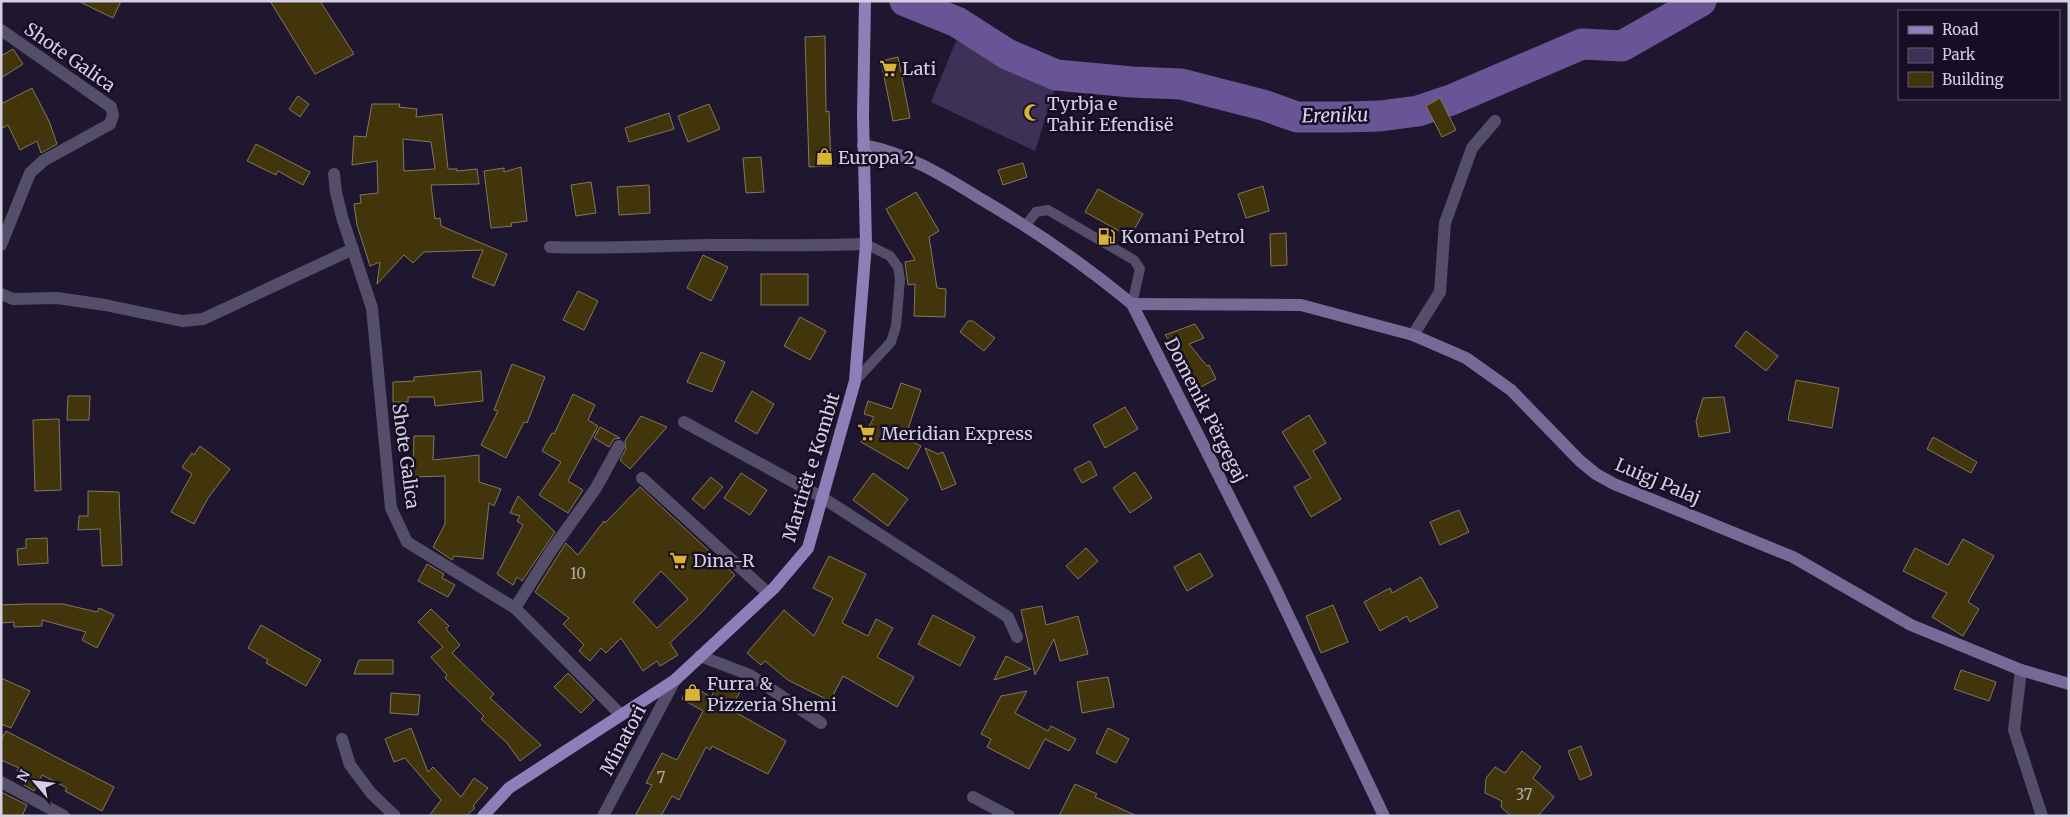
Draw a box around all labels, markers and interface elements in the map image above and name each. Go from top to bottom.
legend [1898,10,2060,100]
street label: Shote Galica [20,17,120,97]
text: Road [1942,20,1978,39]
text: Park [1942,45,1976,64]
place label: Lati [902,57,936,80]
supermarket icon: Lati [878,58,898,78]
text: Building [1942,70,2004,89]
place label: Tyrbja e Tahir Efendisë [1047,92,1173,136]
water label: Ereniku [1301,102,1369,128]
mosque icon: Tyrbja e Tahir Efendisë [1023,103,1043,123]
place label: Europa 2 [838,146,914,169]
shop icon: Europa 2 [814,147,834,167]
place label: Komani Petrol [1121,225,1245,248]
fuel station icon: Komani Petrol [1097,226,1117,246]
street label: Domenik Përgegaj [1160,334,1252,486]
street label: Martirët e Kombit [777,390,845,544]
street label: Shote Galica [387,402,425,510]
place label: Meridian Express [881,422,1033,445]
supermarket icon: Meridian Express [857,423,877,443]
street label: Luigj Palaj [1612,453,1704,509]
place label: Dina-R [693,549,755,572]
supermarket icon: Dina-R [669,550,689,570]
house number: 10 [570,564,586,583]
place label: Furra & Pizzeria Shemi [707,672,837,716]
shop icon: Furra & Pizzeria Shemi [683,683,703,703]
street label: Minatori [595,701,651,779]
north arrow [10,757,60,807]
text: N [13,767,34,785]
house number: 7 [657,768,666,787]
house number: 37 [1516,785,1533,804]

